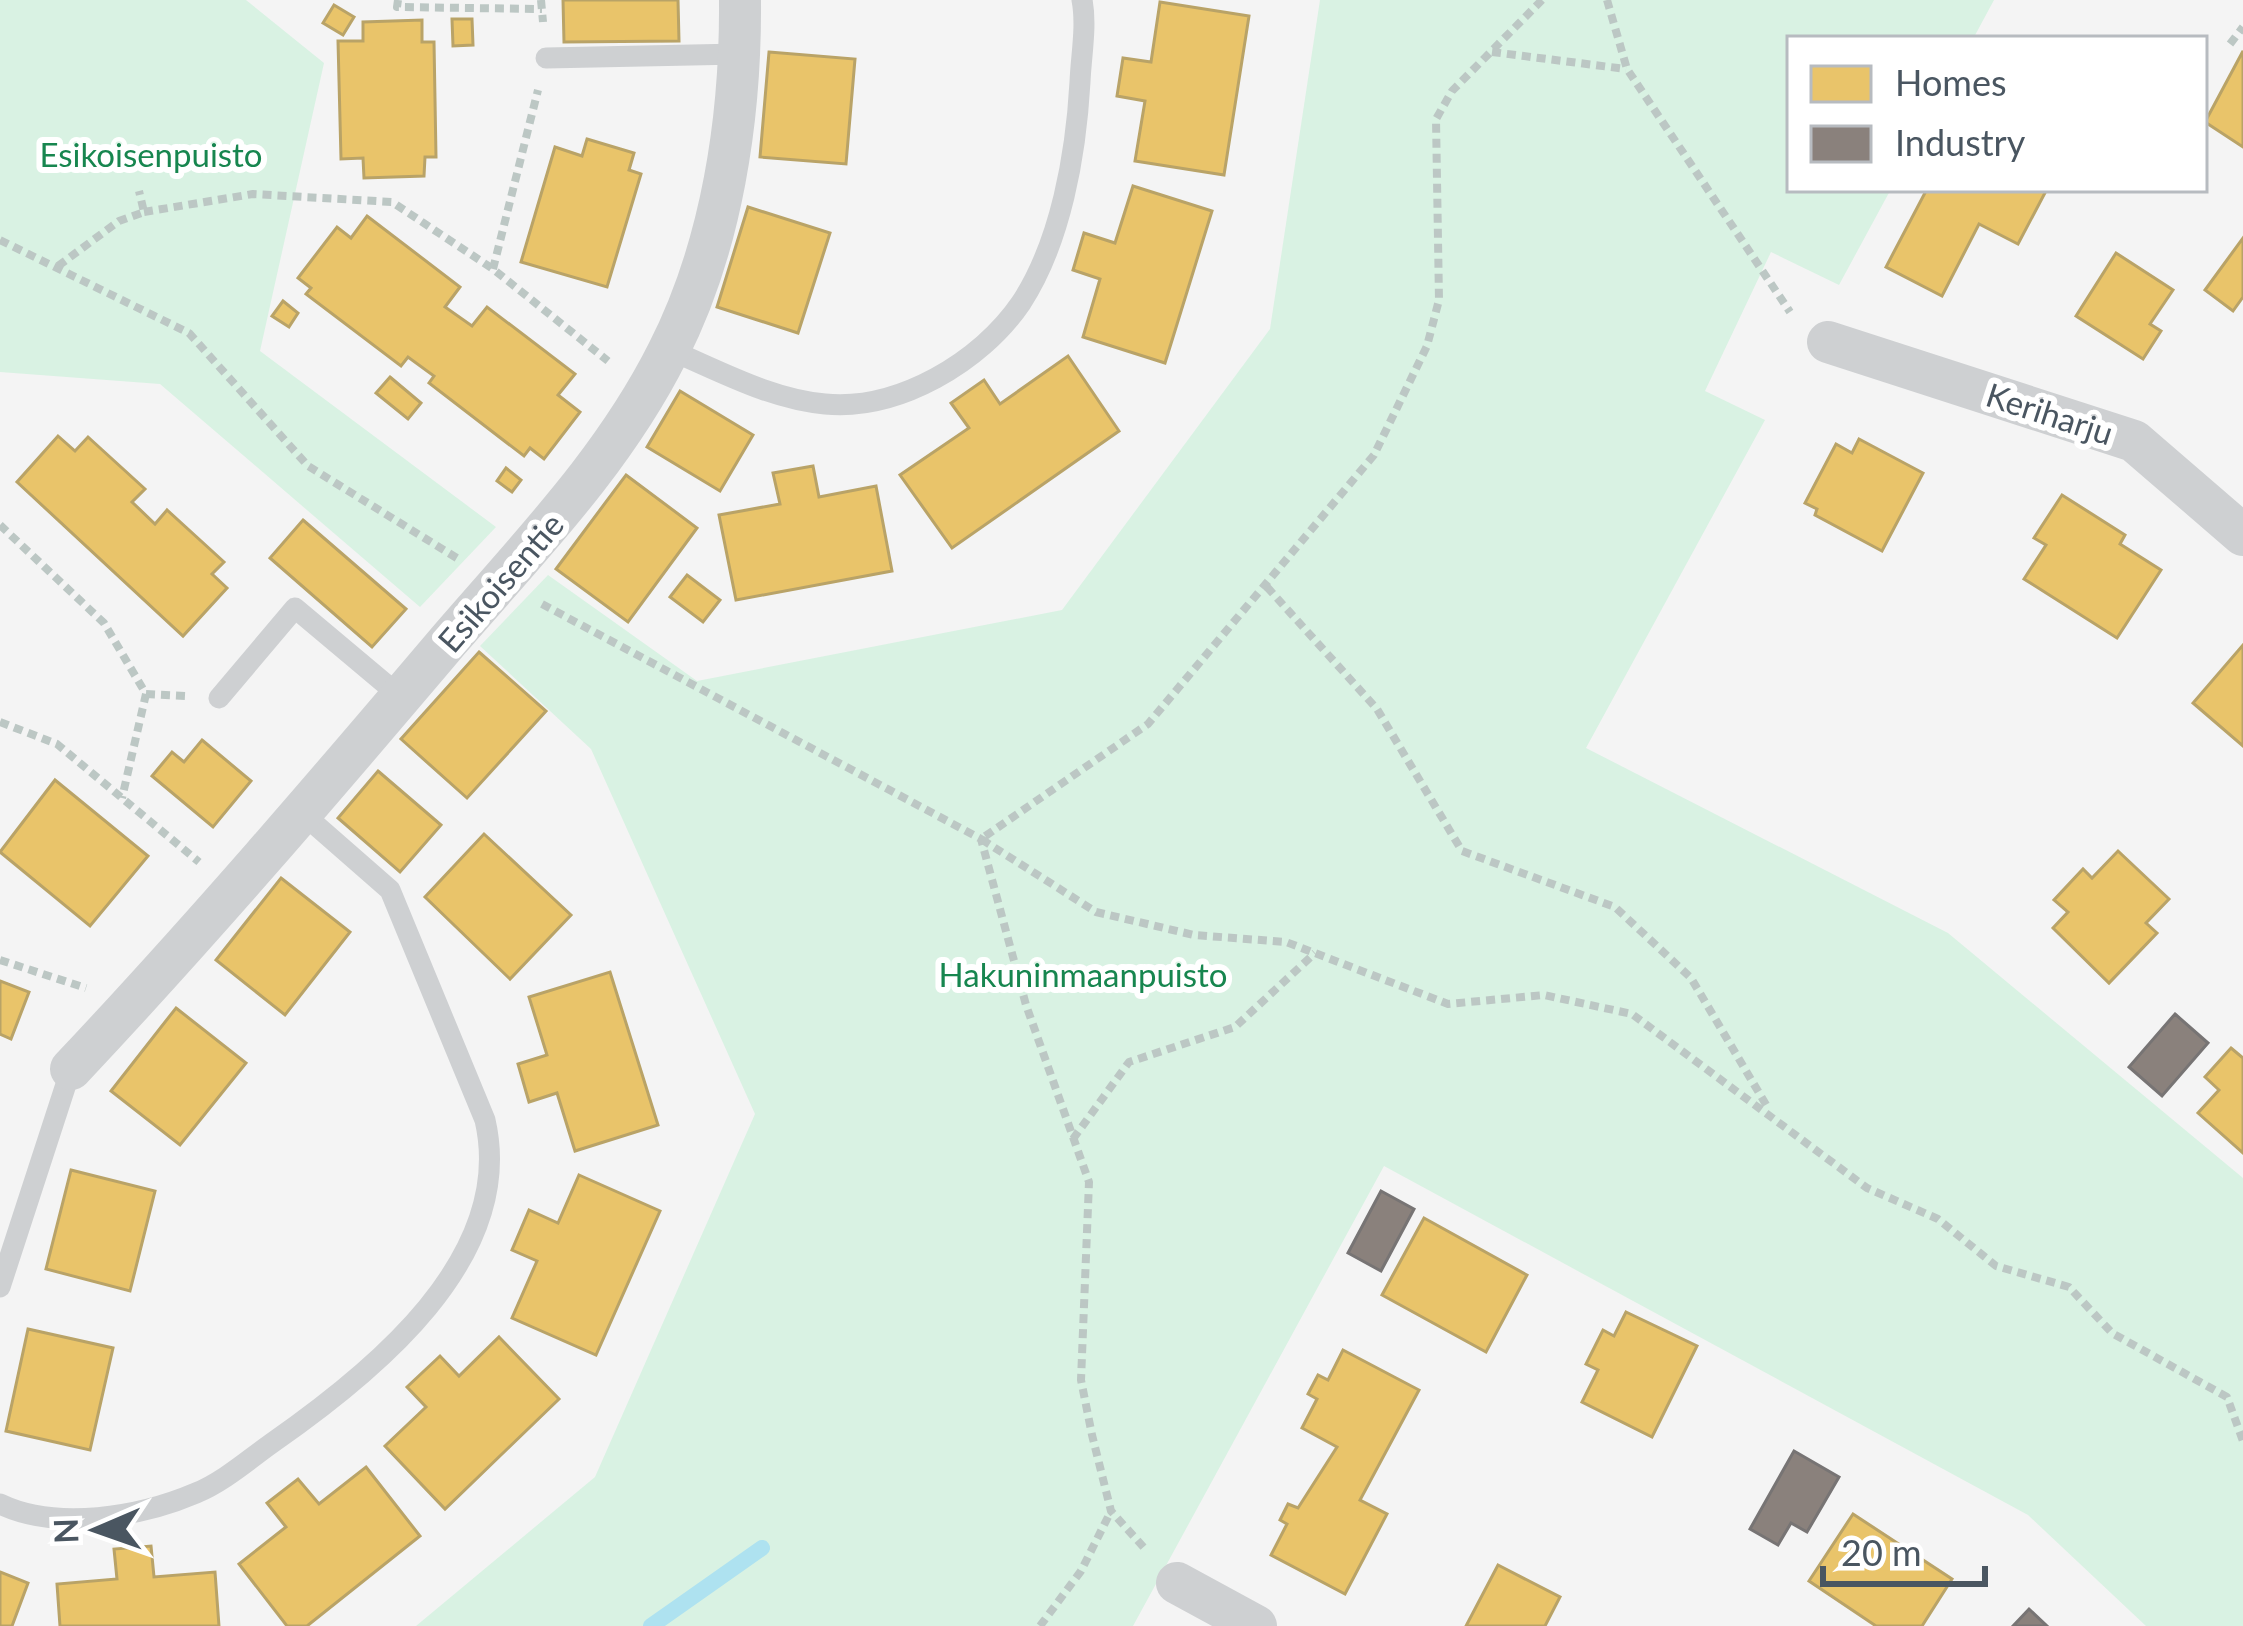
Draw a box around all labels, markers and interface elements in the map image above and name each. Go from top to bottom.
legend [1787,36,2207,192]
text: Homes [1895,60,2007,104]
text: Industry [1895,120,2026,164]
park label: Esikoisenpuisto [39,134,263,174]
street label: Keriharju [1981,374,2119,452]
street label: Esikoisentie [429,504,571,660]
park label: Hakuninmaanpuisto [939,954,1227,994]
north arrow [36,1470,156,1590]
scale bar [1823,1512,1985,1586]
text: N [45,1518,85,1544]
text: 20 m [1841,1530,1922,1574]

